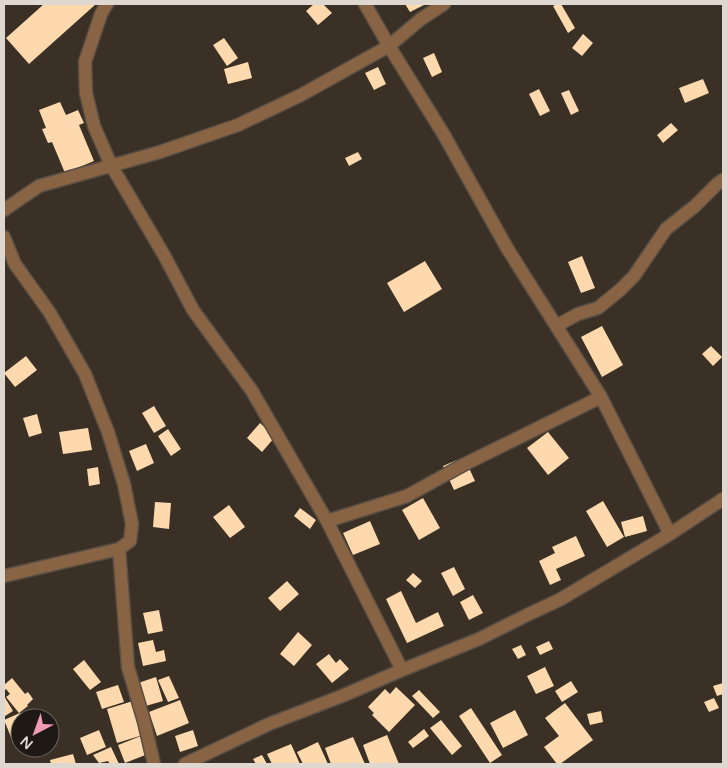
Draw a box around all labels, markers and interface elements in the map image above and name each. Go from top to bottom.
north arrow [10,708,60,758]
text: N [17,732,37,753]

